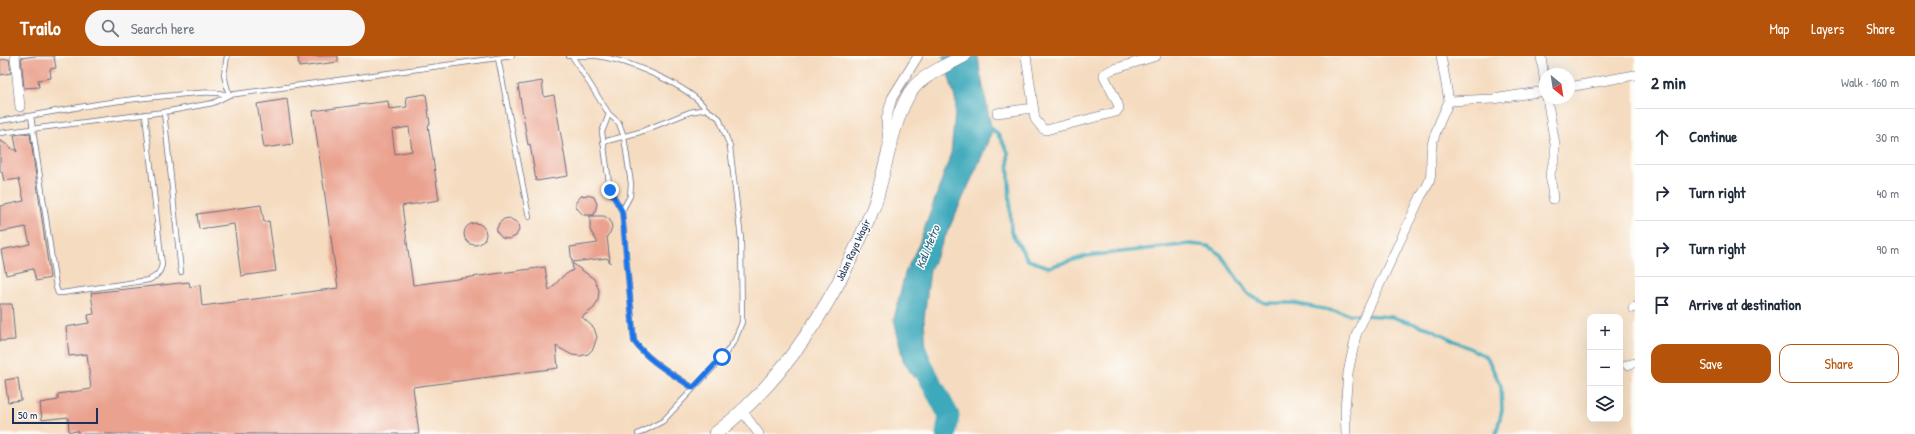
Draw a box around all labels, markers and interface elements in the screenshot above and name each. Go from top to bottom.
search box [85,10,365,46]
text: Trailo [20,15,61,41]
icon: search [99,17,121,39]
text: Search here [131,18,195,39]
text: Map [1769,19,1789,38]
text: Layers [1811,19,1844,38]
text: Share [1866,19,1895,38]
north arrow [1539,68,1575,104]
text: 2 min [1651,71,1686,94]
text: Walk · 160 m [1841,73,1899,91]
icon: ahead [1651,126,1673,148]
text: Continue [1689,126,1737,147]
text: 30 m [1876,128,1899,146]
route end [601,181,619,199]
icon: right [1651,182,1673,204]
text: Turn right [1689,182,1745,203]
text: 40 m [1876,184,1899,202]
street label: Jalan Raya Wagir [833,216,874,283]
water label: Kali Metro [911,222,944,271]
icon: right [1651,238,1673,260]
text: Turn right [1689,238,1745,259]
text: 90 m [1877,240,1899,258]
icon: arrive [1651,294,1673,316]
text: Arrive at destination [1689,294,1801,315]
map controls [1587,314,1623,422]
button: + [1587,314,1623,350]
button: Save [1651,344,1771,383]
button: Share [1779,344,1899,383]
route start [713,348,731,366]
button: − [1587,350,1623,386]
button: layers [1587,386,1623,422]
scale bar [12,406,98,425]
text: 50 m [18,408,38,422]

